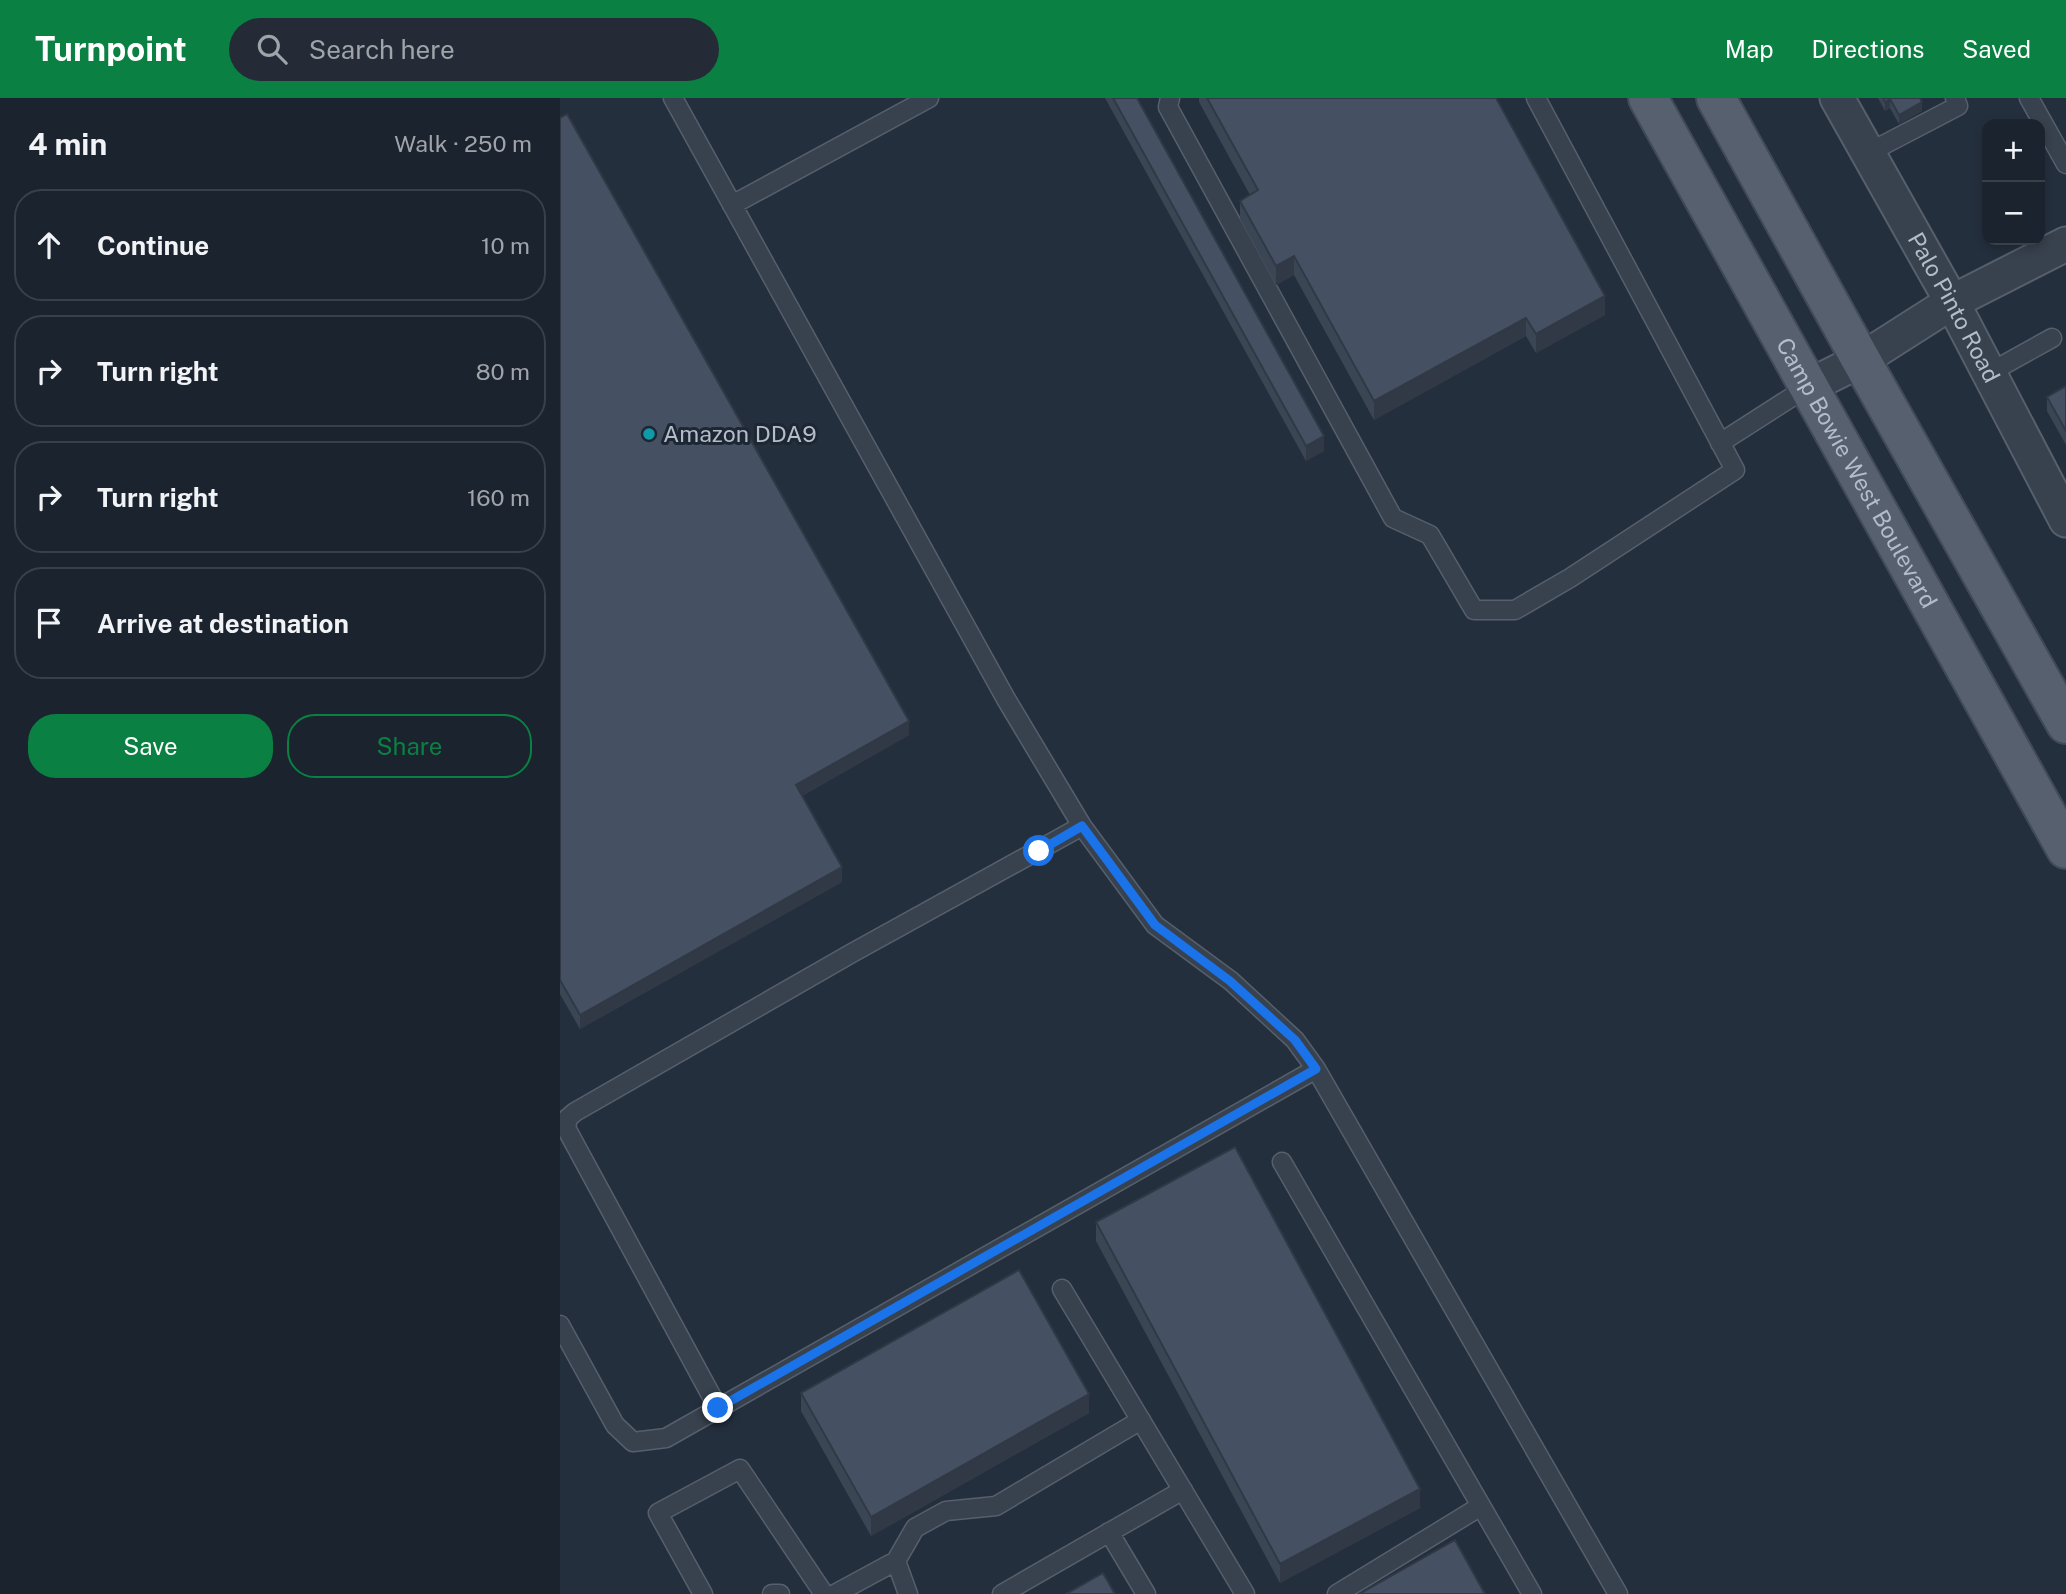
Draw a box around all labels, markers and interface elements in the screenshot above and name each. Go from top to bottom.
search box [229,18,719,81]
text: Turnpoint [35,30,187,68]
icon: search [253,30,291,68]
text: Search here [309,34,455,65]
text: Map [1725,35,1774,63]
text: Directions [1812,35,1924,63]
text: Saved [1962,35,2031,63]
map controls [1982,119,2045,245]
button: + [1982,119,2045,182]
text: 4 min [28,126,107,162]
text: Walk · 250 m [394,130,532,157]
button: − [1982,182,2045,245]
icon: ahead [30,226,68,264]
street label: Palo Pinto Road [1903,228,2006,387]
text: Continue [97,230,209,261]
text: 10 m [481,232,530,259]
street label: Camp Bowie West Boulevard [1771,333,1943,612]
icon: right [30,352,68,390]
text: Turn right [97,356,219,387]
text: 80 m [476,358,530,385]
place label: Amazon DDA9 [663,420,817,447]
marker: Amazon DDA9 [641,426,657,442]
icon: right [30,478,68,516]
text: Turn right [97,482,219,513]
text: 160 m [467,484,530,511]
icon: arrive [30,604,68,642]
text: Arrive at destination [97,608,349,639]
button: Save [28,714,273,778]
button: Share [287,714,532,778]
route start [1023,835,1054,866]
route end [702,1392,733,1423]

